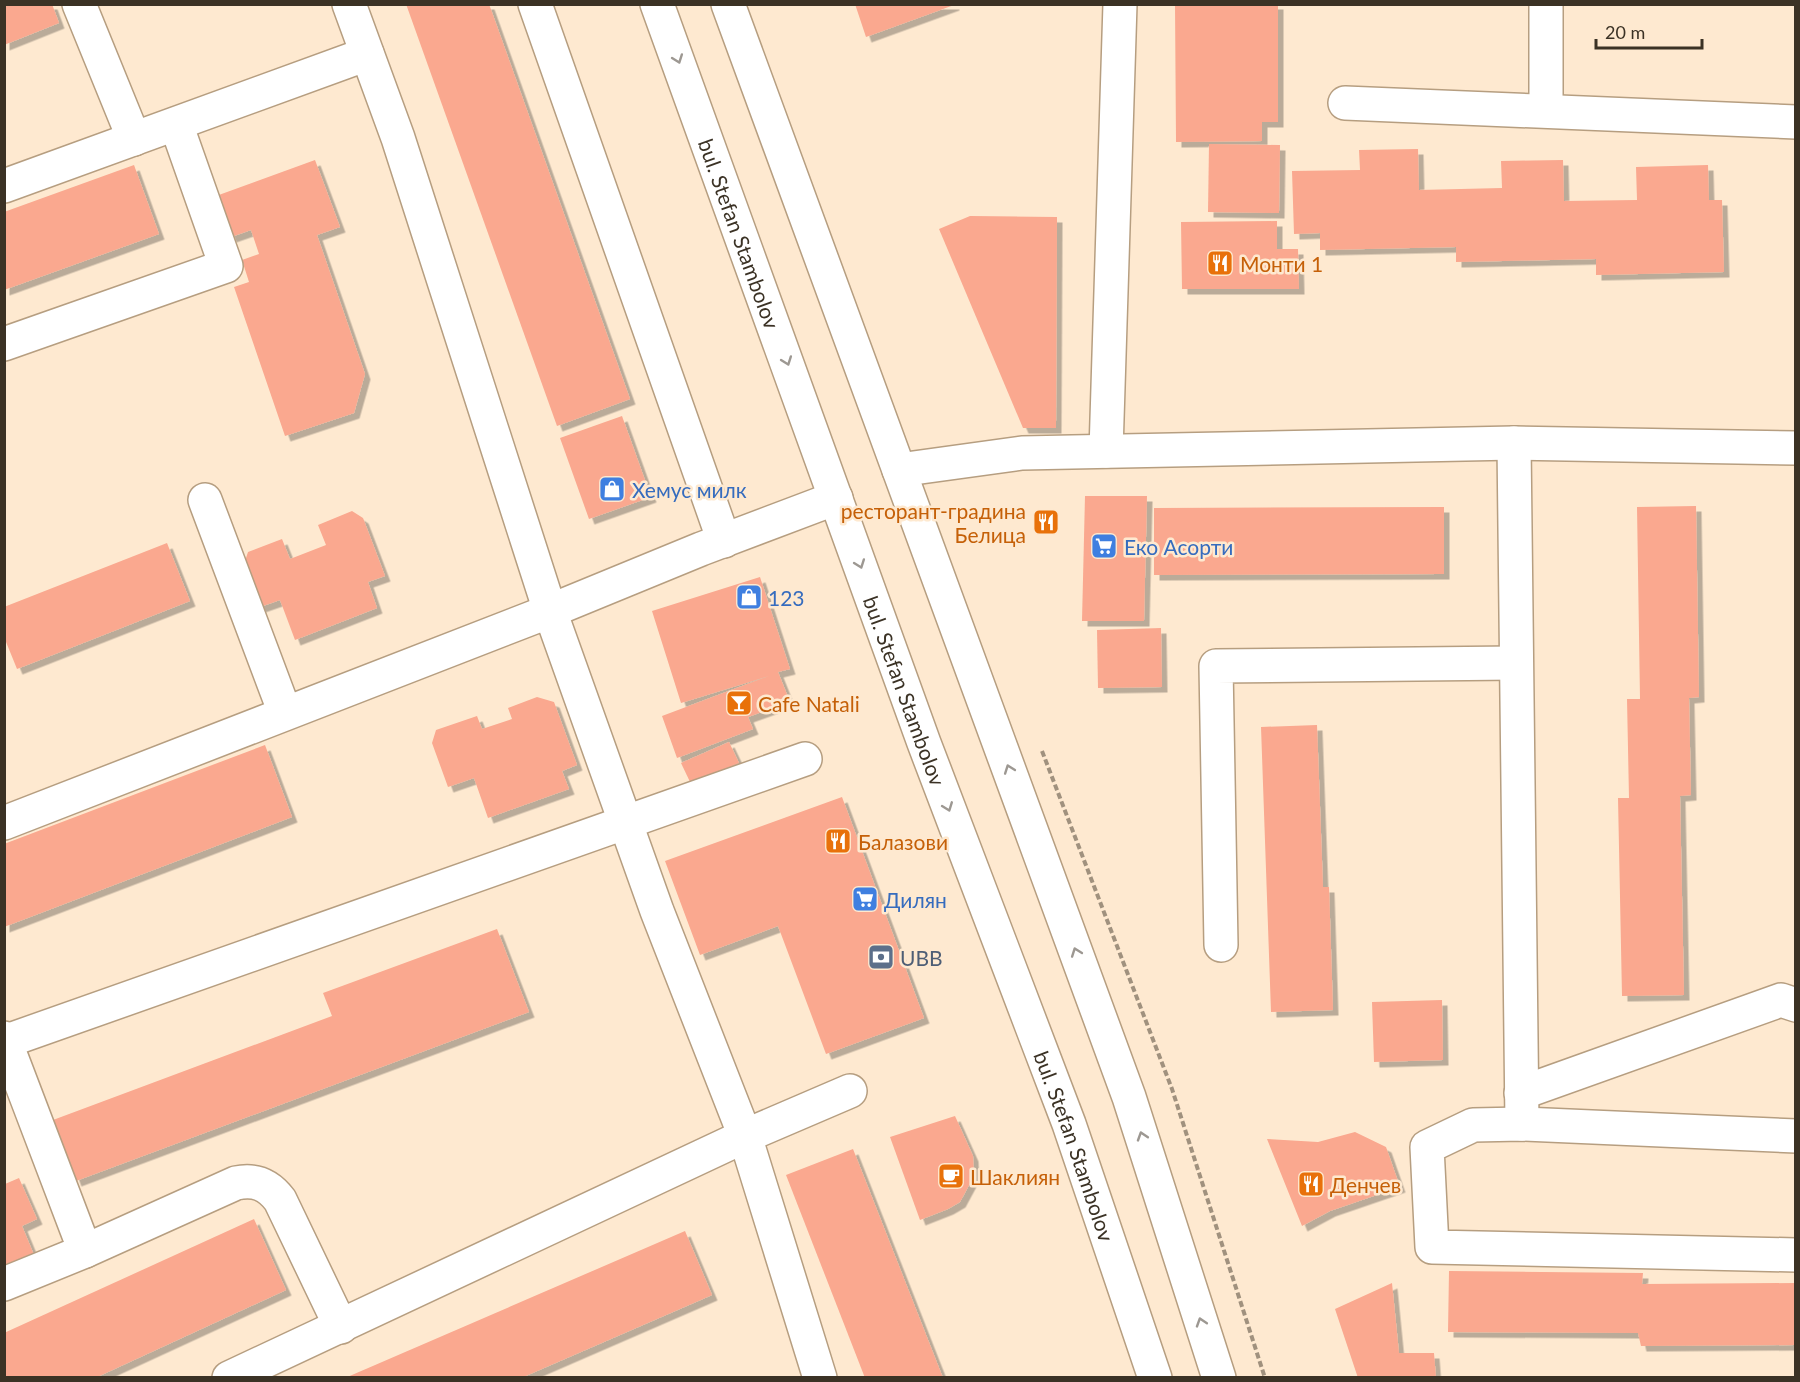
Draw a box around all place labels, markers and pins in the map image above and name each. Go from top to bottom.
restaurant icon: Монти 1 [1205,248,1235,278]
place label: Монти 1 [1240,251,1323,276]
shop icon: Хемус милк [597,474,627,504]
place label: Хемус милк [632,477,747,502]
place label: ресторант-градина Белица [841,498,1026,547]
restaurant icon: ресторант-градина Белица [1031,507,1061,537]
supermarket icon: Еко Асорти [1089,531,1119,561]
place label: Еко Асорти [1124,534,1233,559]
shop icon: 123 [734,582,764,612]
place label: 123 [768,585,805,610]
bar icon: Cafe Natali [724,688,754,718]
place label: Cafe Natali [758,691,860,716]
restaurant icon: Балазови [823,826,853,856]
place label: Балазови [858,829,948,854]
supermarket icon: Дилян [850,884,880,914]
place label: Дилян [884,887,947,912]
bank icon: UBB [866,942,896,972]
place label: UBB [900,945,943,970]
cafe icon: Шаклиян [936,1161,966,1191]
place label: Шаклиян [970,1164,1060,1189]
restaurant icon: Денчев [1296,1169,1326,1199]
place label: Денчев [1330,1172,1401,1197]

